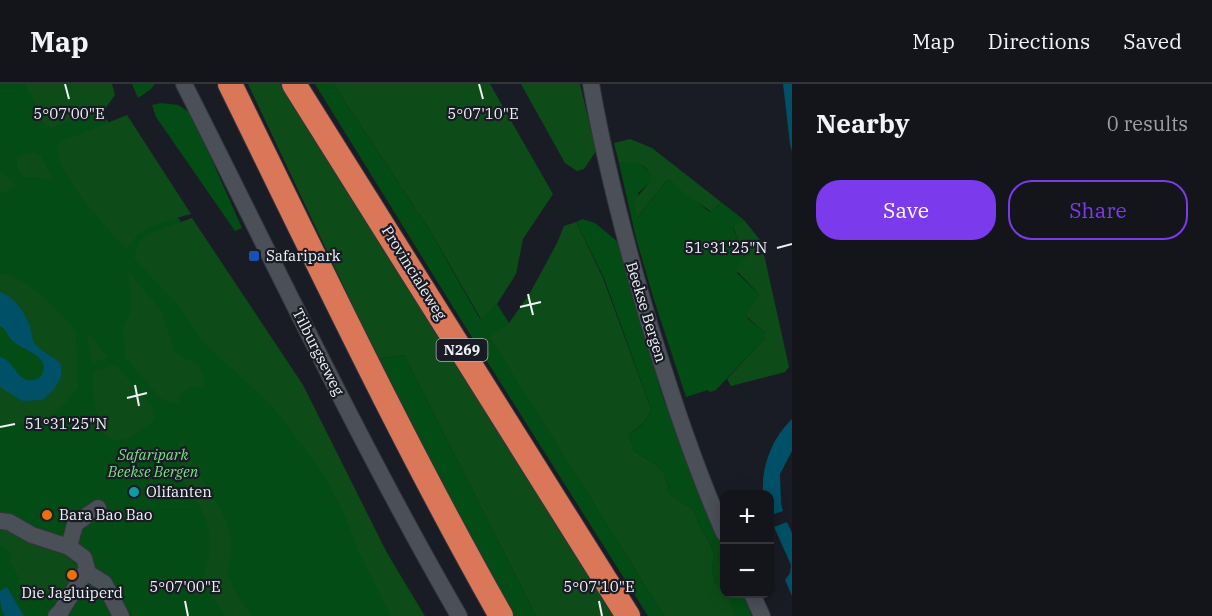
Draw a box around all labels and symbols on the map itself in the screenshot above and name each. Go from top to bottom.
text: 5°07'00"E [33,104,105,123]
text: 5°07'10"E [447,104,519,123]
street label: Provincialeweg [378,222,451,323]
text: 51°31'25"N [685,238,767,257]
place label: Safaripark [266,246,341,265]
marker: Safaripark [247,249,261,263]
street label: Beekse Bergen [622,259,671,365]
street label: Tilburgseweg [288,305,349,398]
road number: N269 [436,339,488,361]
text: 51°31'25"N [25,414,107,433]
park label: Safaripark Beekse Bergen [107,445,199,481]
place label: Olifanten [146,482,212,501]
marker: Olifanten [127,485,141,499]
place label: Bara Bao Bao [59,505,152,524]
marker: Bara Bao Bao [40,508,54,522]
marker: Die Jagluiperd [65,568,79,582]
text: 5°07'00"E [149,577,221,596]
text: 5°07'10"E [563,577,635,596]
place label: Die Jagluiperd [21,583,123,602]

